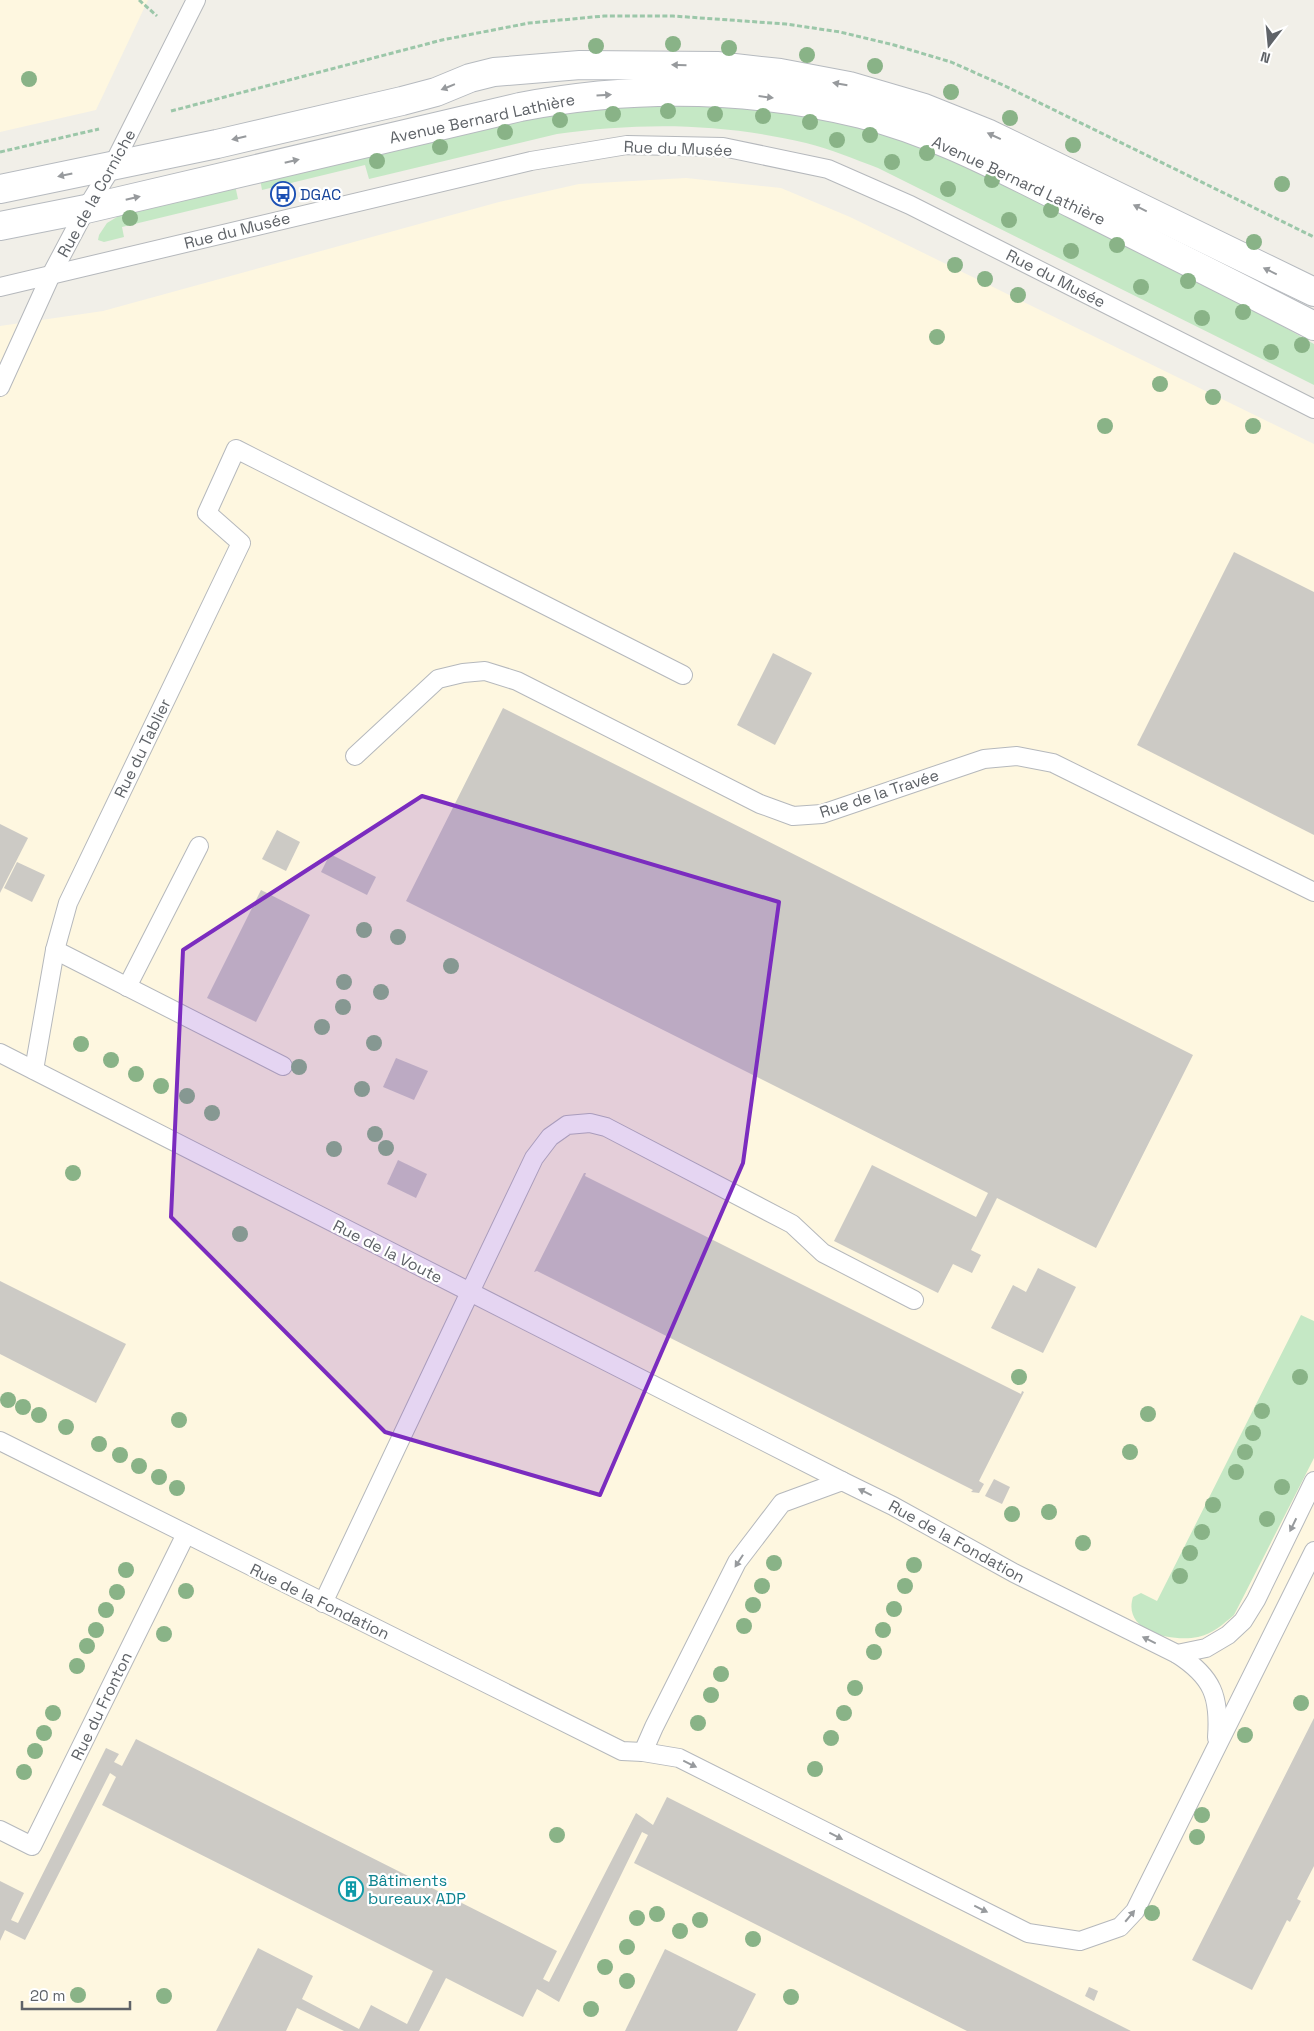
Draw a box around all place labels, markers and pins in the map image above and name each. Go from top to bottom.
bus stop icon: DGAC [270,181,296,207]
place label: DGAC [300,184,341,205]
place label: Bâtiments bureaux ADP [368,1870,466,1909]
building icon: Bâtiments bureaux ADP [338,1876,364,1902]

